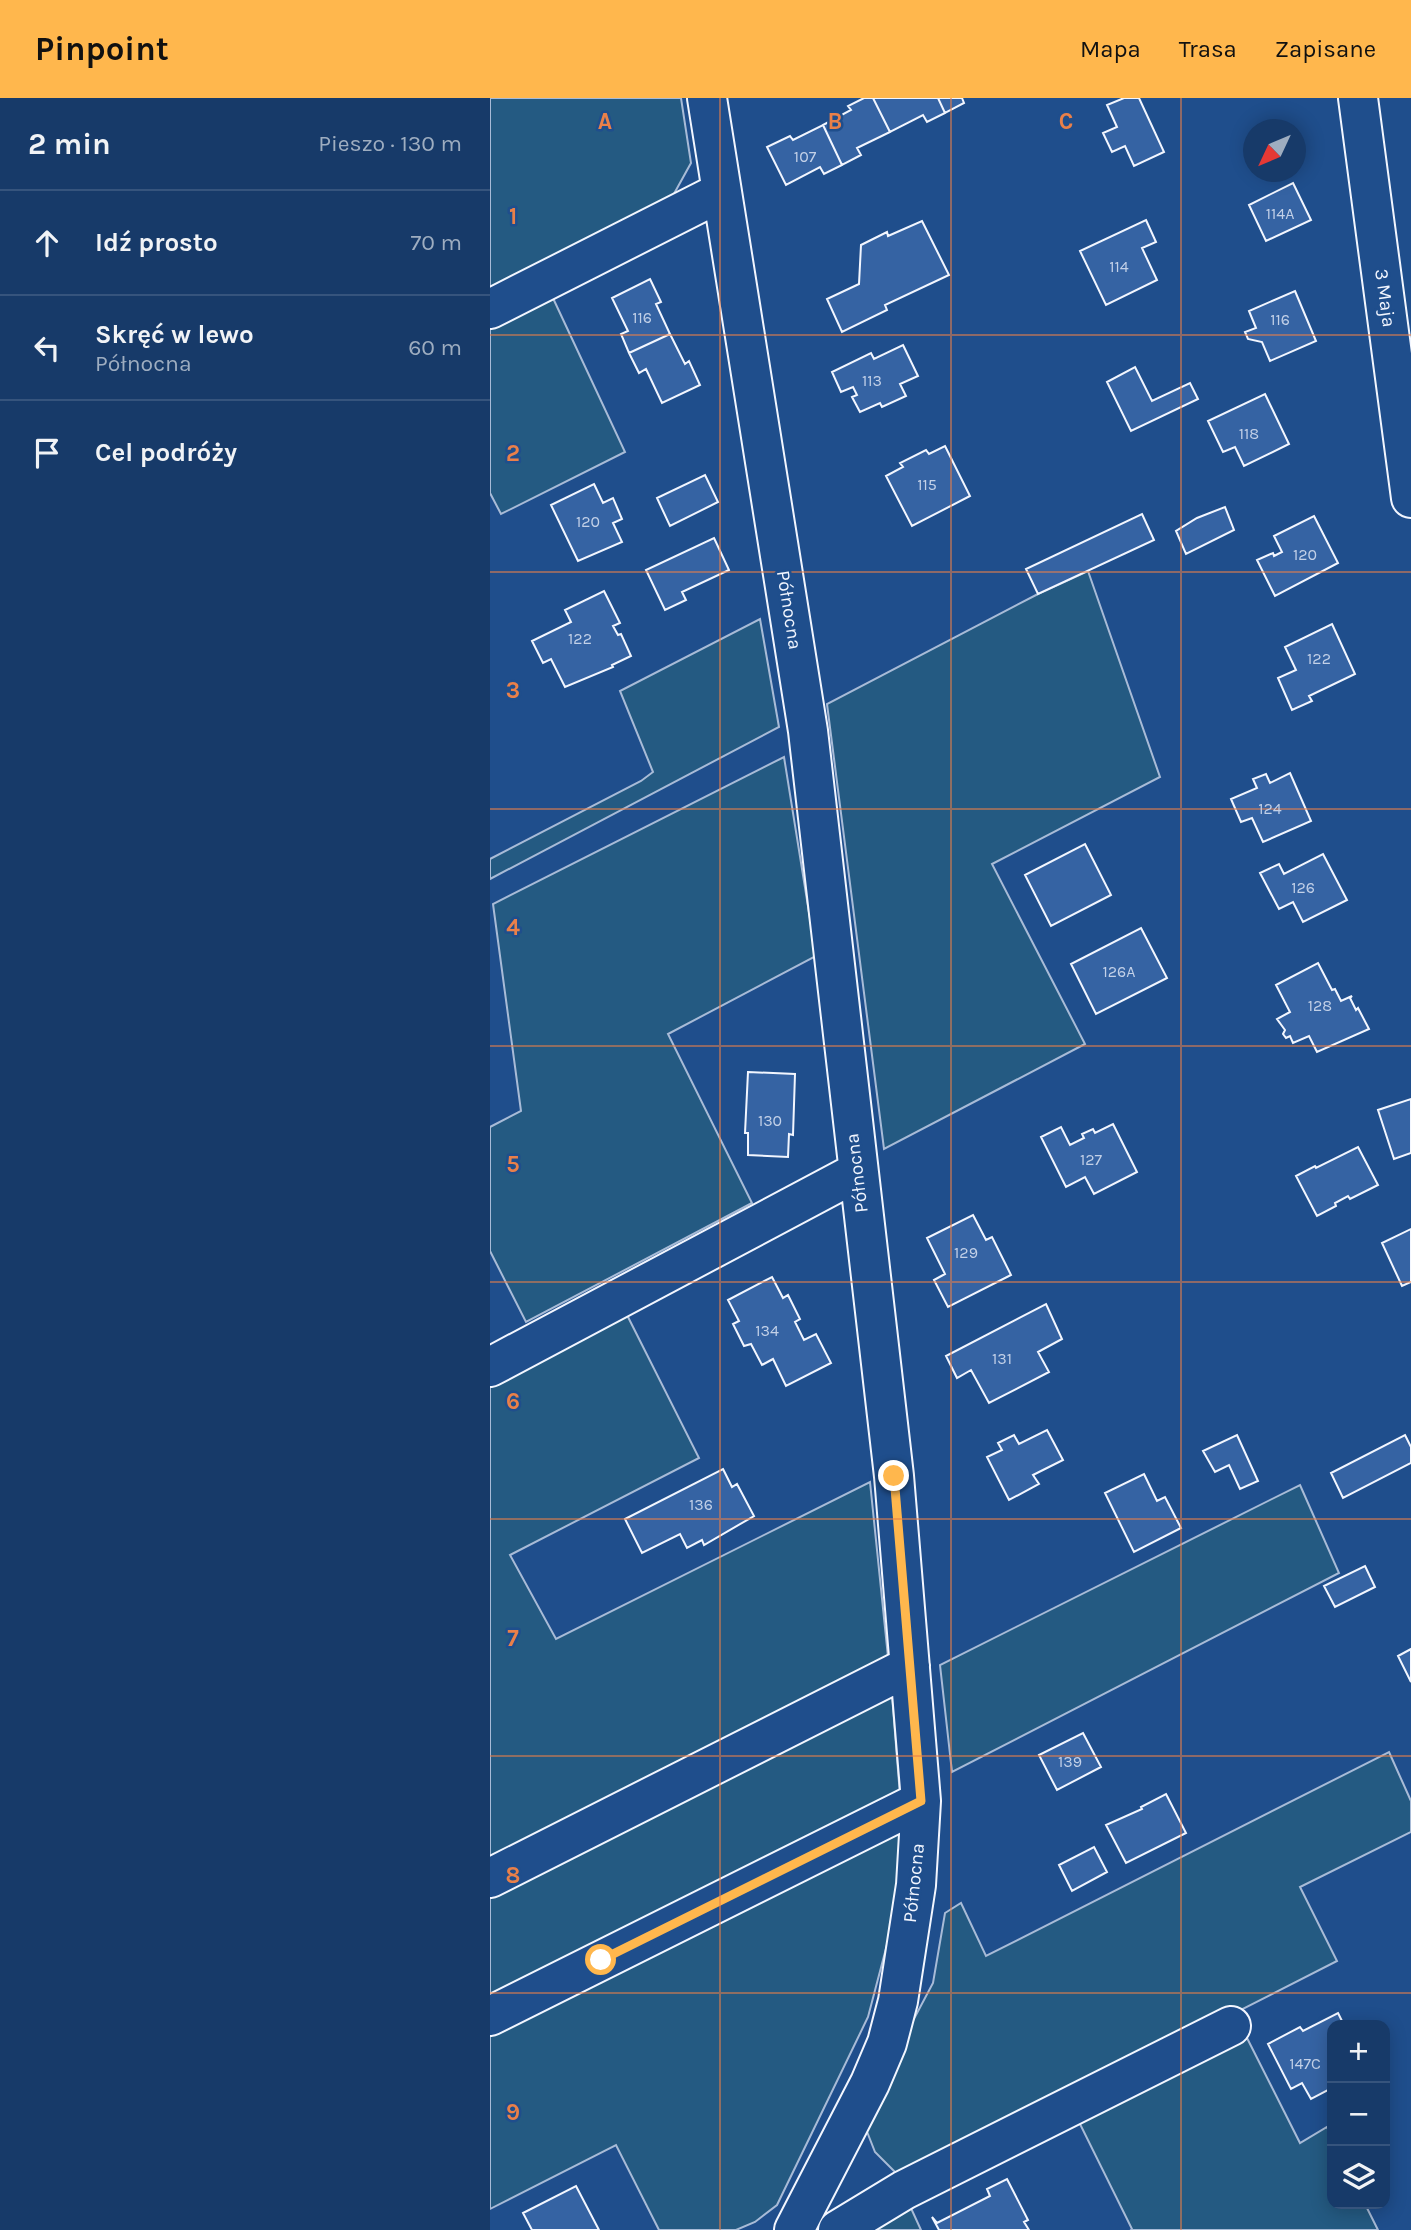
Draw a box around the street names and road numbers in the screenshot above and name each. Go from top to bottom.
street label: 3 Maja [1370,267,1400,329]
street label: Północna [772,569,806,651]
street label: Północna [841,1132,873,1214]
street label: Północna [899,1842,929,1924]

